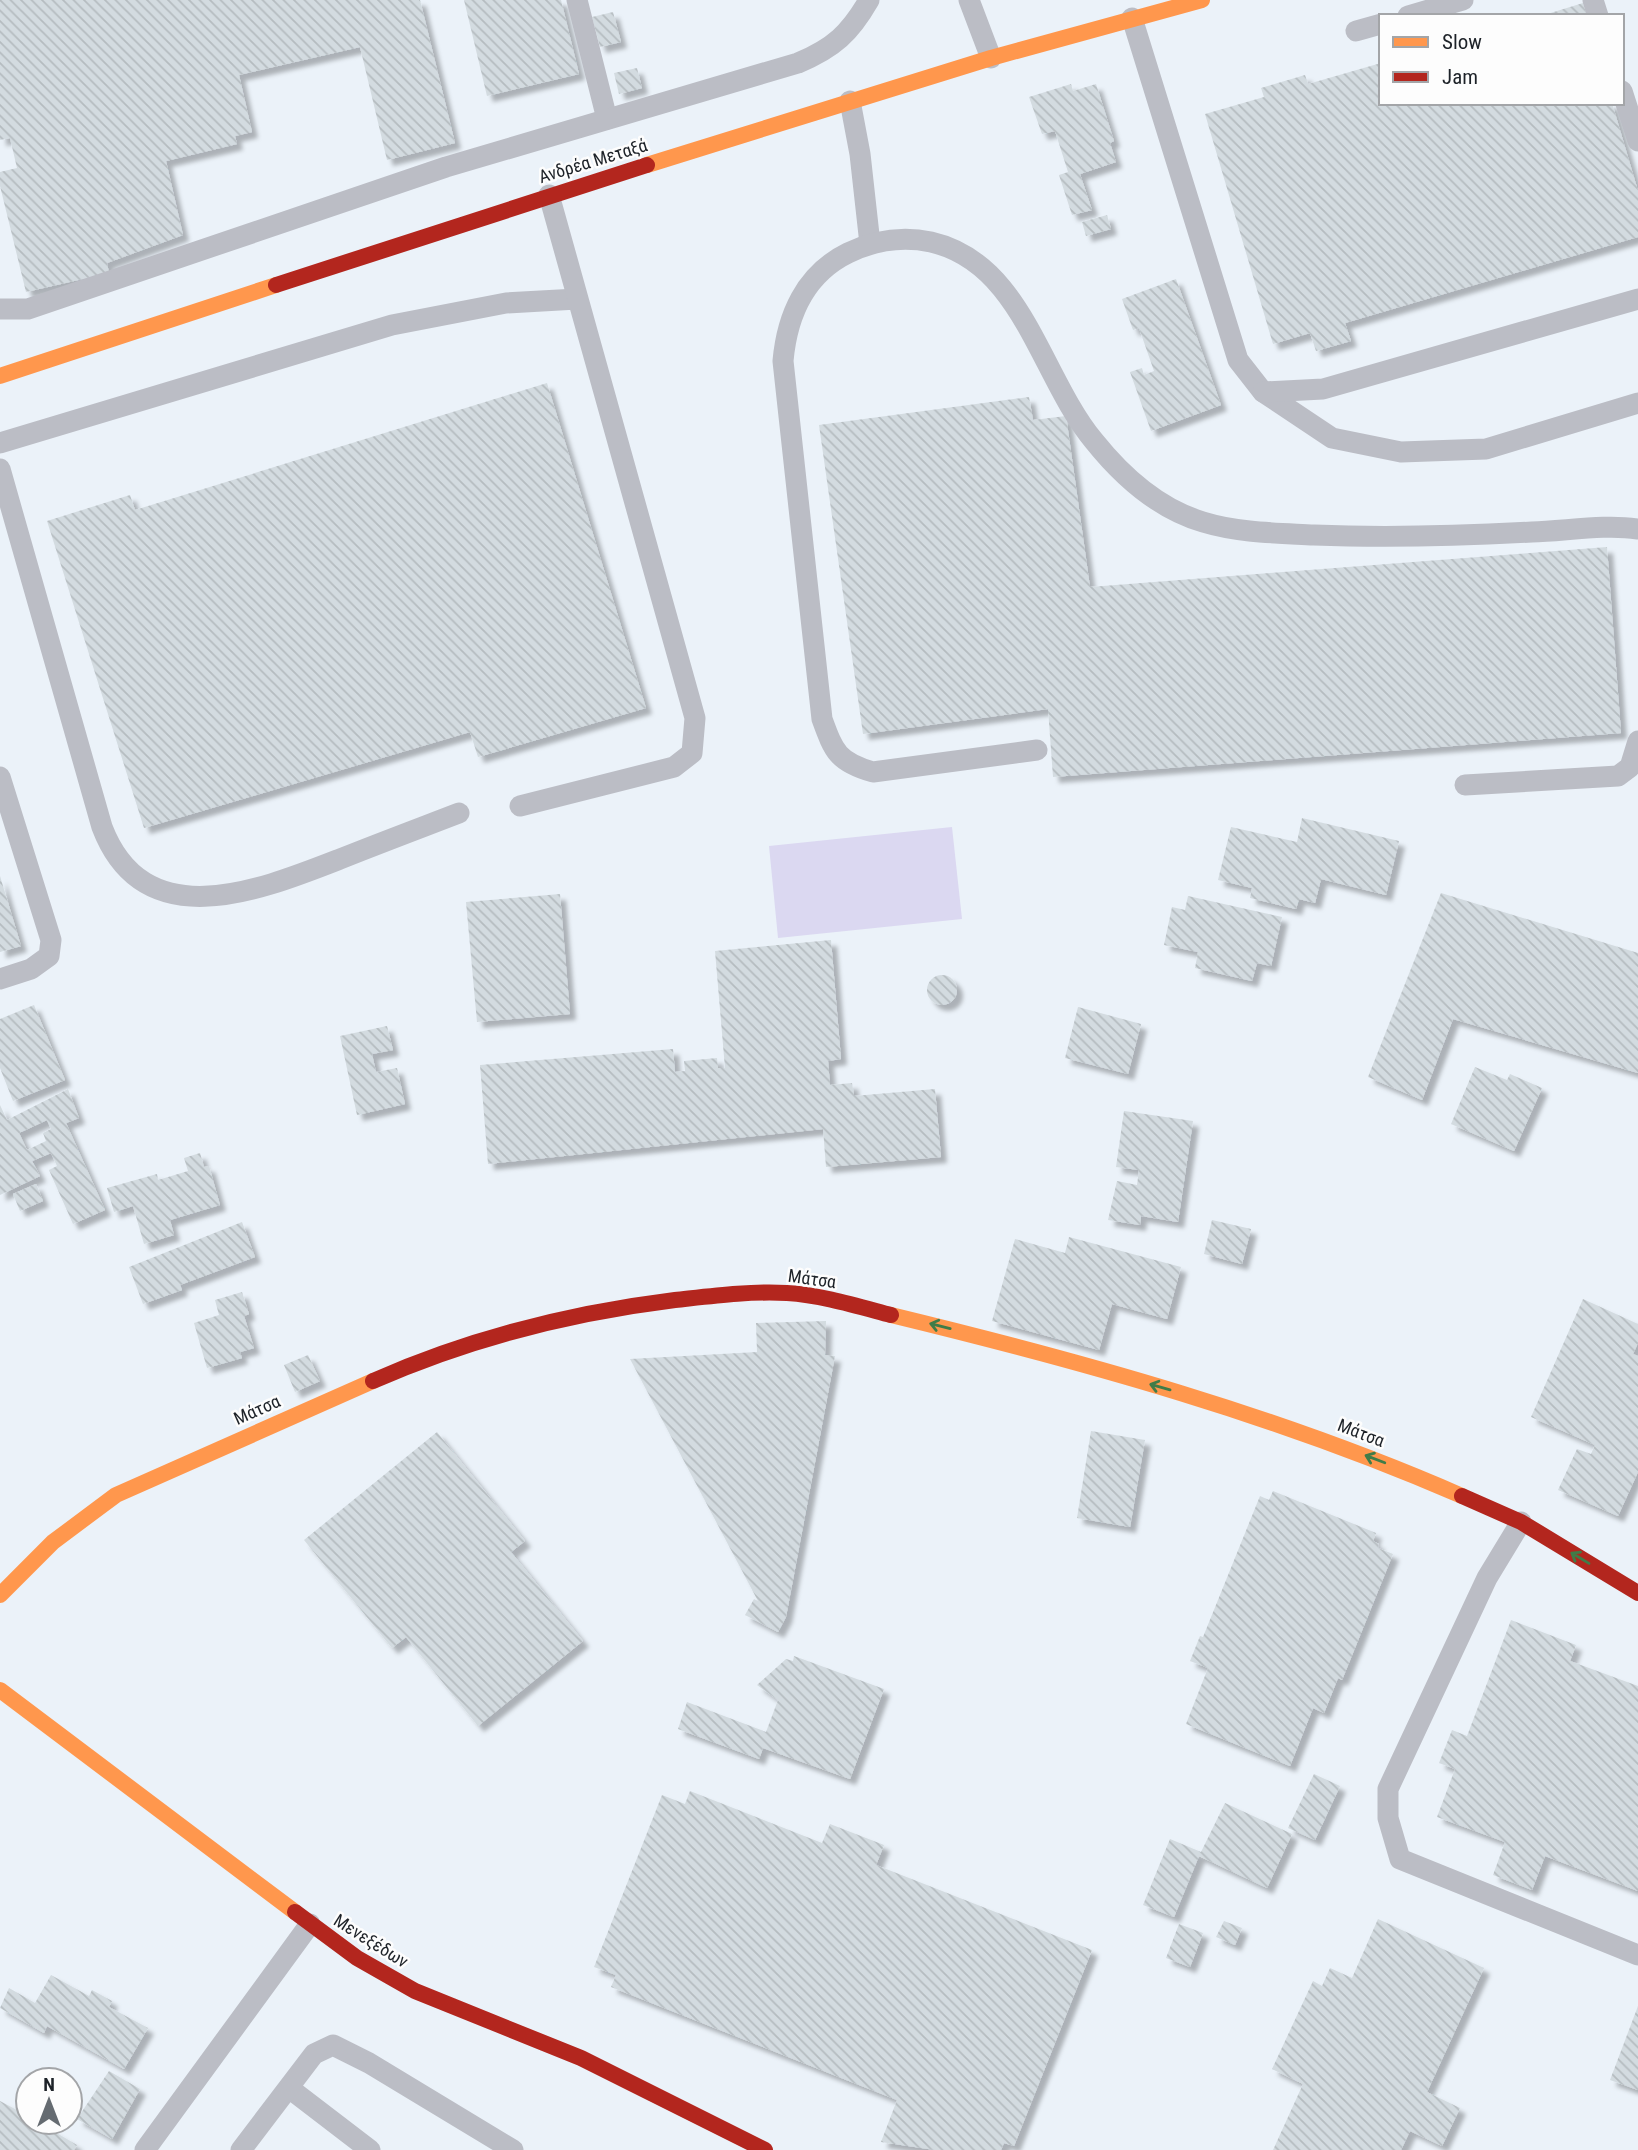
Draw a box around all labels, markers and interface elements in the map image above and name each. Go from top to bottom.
legend [1379,14,1624,105]
text: Slow [1442,30,1482,54]
text: Jam [1442,65,1478,89]
street label: Ανδρέα Μεταξά [536,134,650,187]
street label: Μάτσα [787,1265,838,1292]
one-way arrow [929,1319,952,1332]
one-way arrow [1149,1379,1171,1392]
street label: Μάτσα [230,1390,283,1429]
street label: Μάτσα [1335,1414,1388,1451]
one-way arrow [1365,1452,1387,1464]
one-way arrow [1570,1550,1590,1564]
street label: Μενεξέδων [330,1909,413,1972]
north arrow [14,2066,84,2136]
text: N [43,2073,55,2096]

